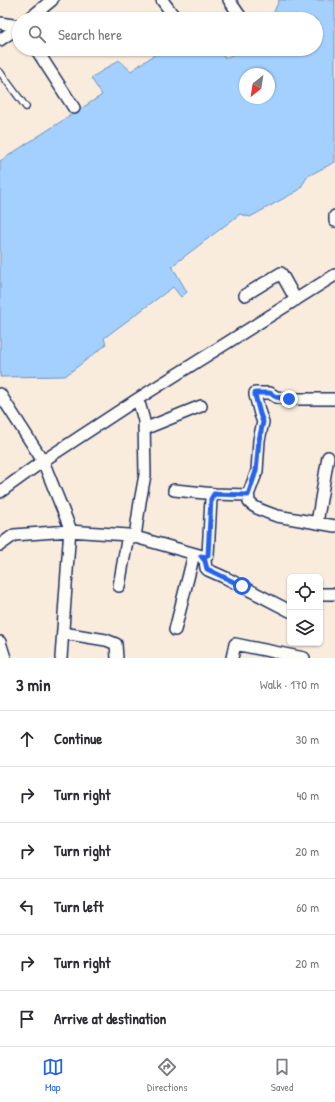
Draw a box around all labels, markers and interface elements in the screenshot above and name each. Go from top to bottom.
search box [12,12,323,56]
icon: search [26,23,48,45]
text: Search here [58,24,122,45]
north arrow [239,68,275,104]
route end [280,390,298,408]
map controls [287,574,323,646]
button: locate [287,574,323,610]
route start [233,577,251,595]
button: layers [287,610,323,646]
text: 3 min [16,673,51,696]
text: Walk · 170 m [260,675,319,693]
icon: ahead [16,728,38,750]
text: Continue [54,728,102,749]
text: 30 m [296,730,319,748]
icon: right [16,784,38,806]
text: Turn right [54,784,110,805]
text: 40 m [296,786,319,804]
icon: right [16,840,38,862]
text: Turn right [54,840,110,861]
text: 20 m [295,842,319,860]
icon: left [16,896,38,918]
text: Turn left [54,896,104,917]
text: 60 m [296,898,319,916]
icon: right [16,952,38,974]
text: Turn right [54,952,110,973]
text: 20 m [295,954,319,972]
icon: arrive [16,1008,38,1030]
text: Arrive at destination [54,1008,166,1029]
tab: Map [42,1056,64,1094]
tab: Directions [147,1056,188,1094]
tab: Saved [271,1056,293,1094]

